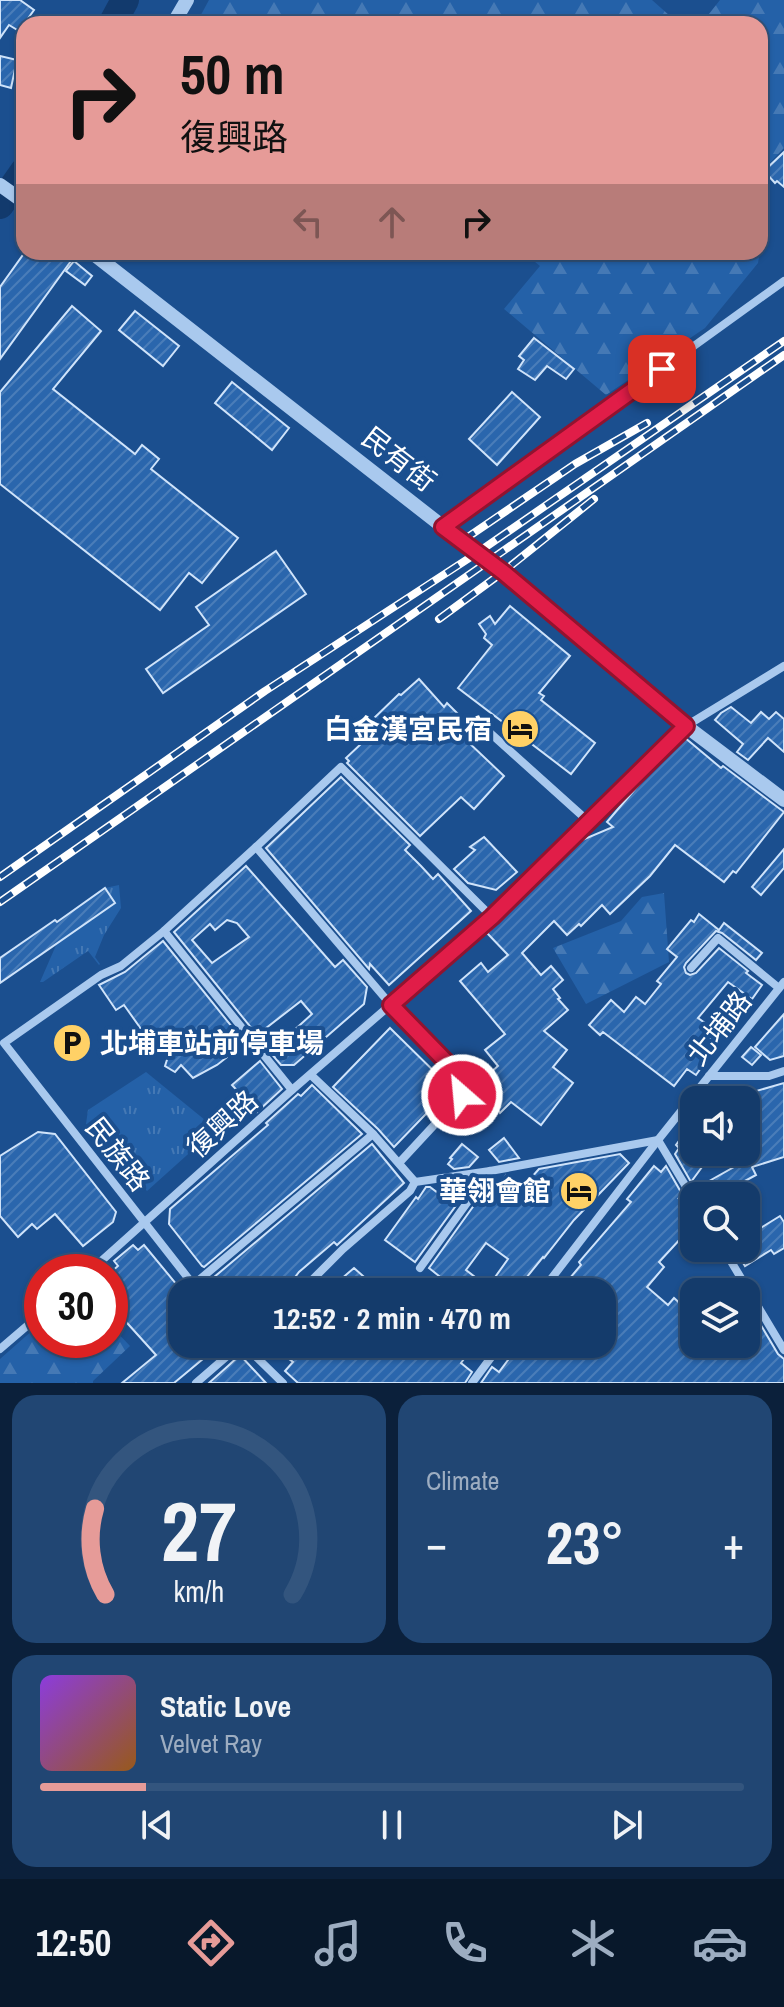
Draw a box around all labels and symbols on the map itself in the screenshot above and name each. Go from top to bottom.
pin [628,335,696,403]
street label: 民有街 [354,418,444,500]
hotel icon: 白金漢宮民宿 [499,708,541,750]
place label: 白金漢宮民宿 [324,710,492,748]
street label: 北埔路 [678,983,760,1073]
parking icon: 北埔車站前停車場 [51,1022,93,1064]
place label: 北埔車站前停車場 [100,1024,324,1062]
position arrow [420,1053,504,1137]
street label: 復興路 [178,1082,266,1166]
street label: 民族路 [77,1109,159,1199]
hotel icon: 華翎會館 [558,1170,600,1212]
place label: 華翎會館 [439,1172,551,1210]
speed limit sign: 30 [24,1254,128,1358]

